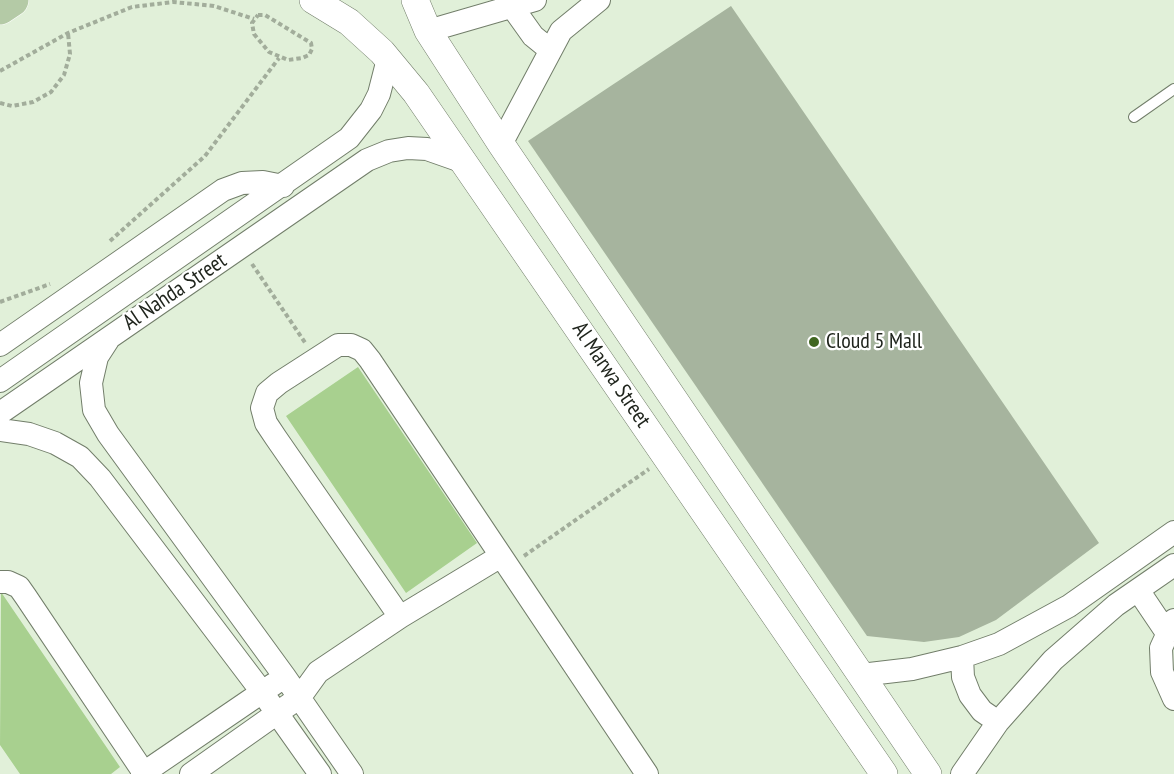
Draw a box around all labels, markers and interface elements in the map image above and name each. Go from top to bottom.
street label: Al Nahda Street [118,248,232,336]
street label: Al Marwa Street [566,317,656,433]
place label: Cloud 5 Mall [826,329,922,355]
marker: Cloud 5 Mall [807,335,821,349]

